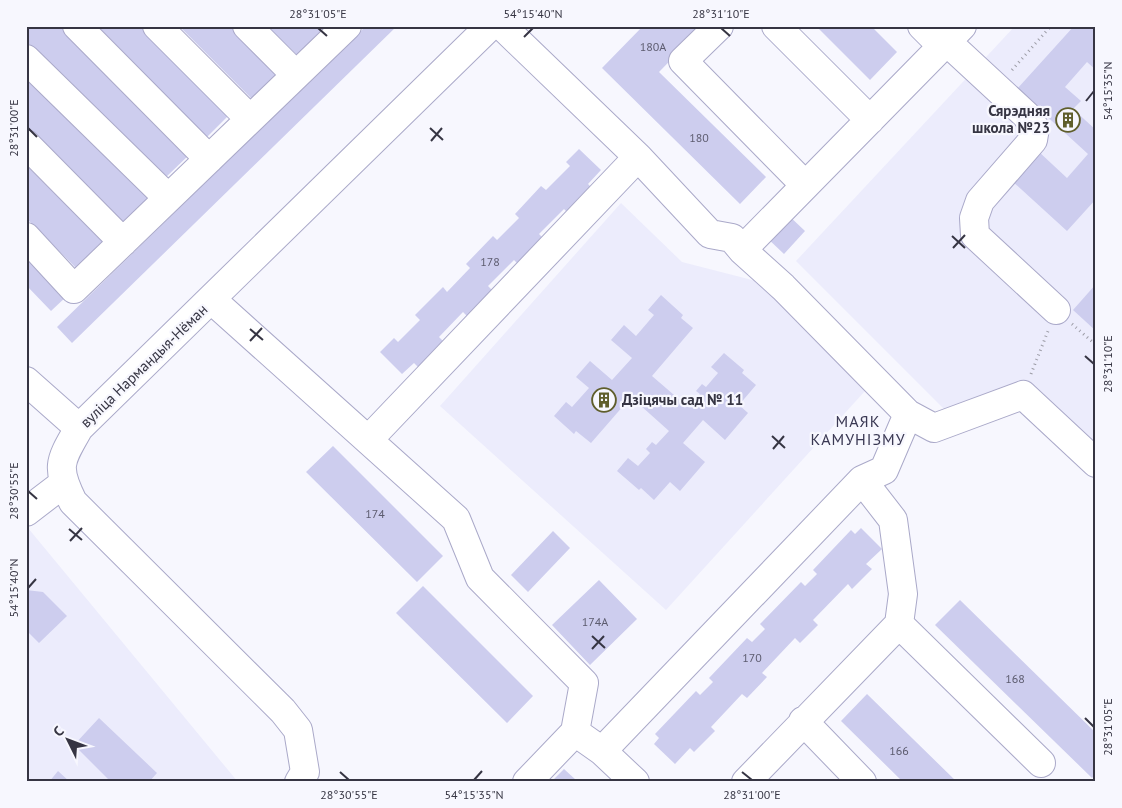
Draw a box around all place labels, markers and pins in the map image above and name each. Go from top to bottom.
place label: Сярэдняя школа №23 [972,101,1050,137]
building icon: Сярэдняя школа №23 [1055,107,1081,133]
building icon: Дзіцячы сад № 11 [591,387,617,413]
place label: Дзіцячы сад № 11 [622,390,743,409]

